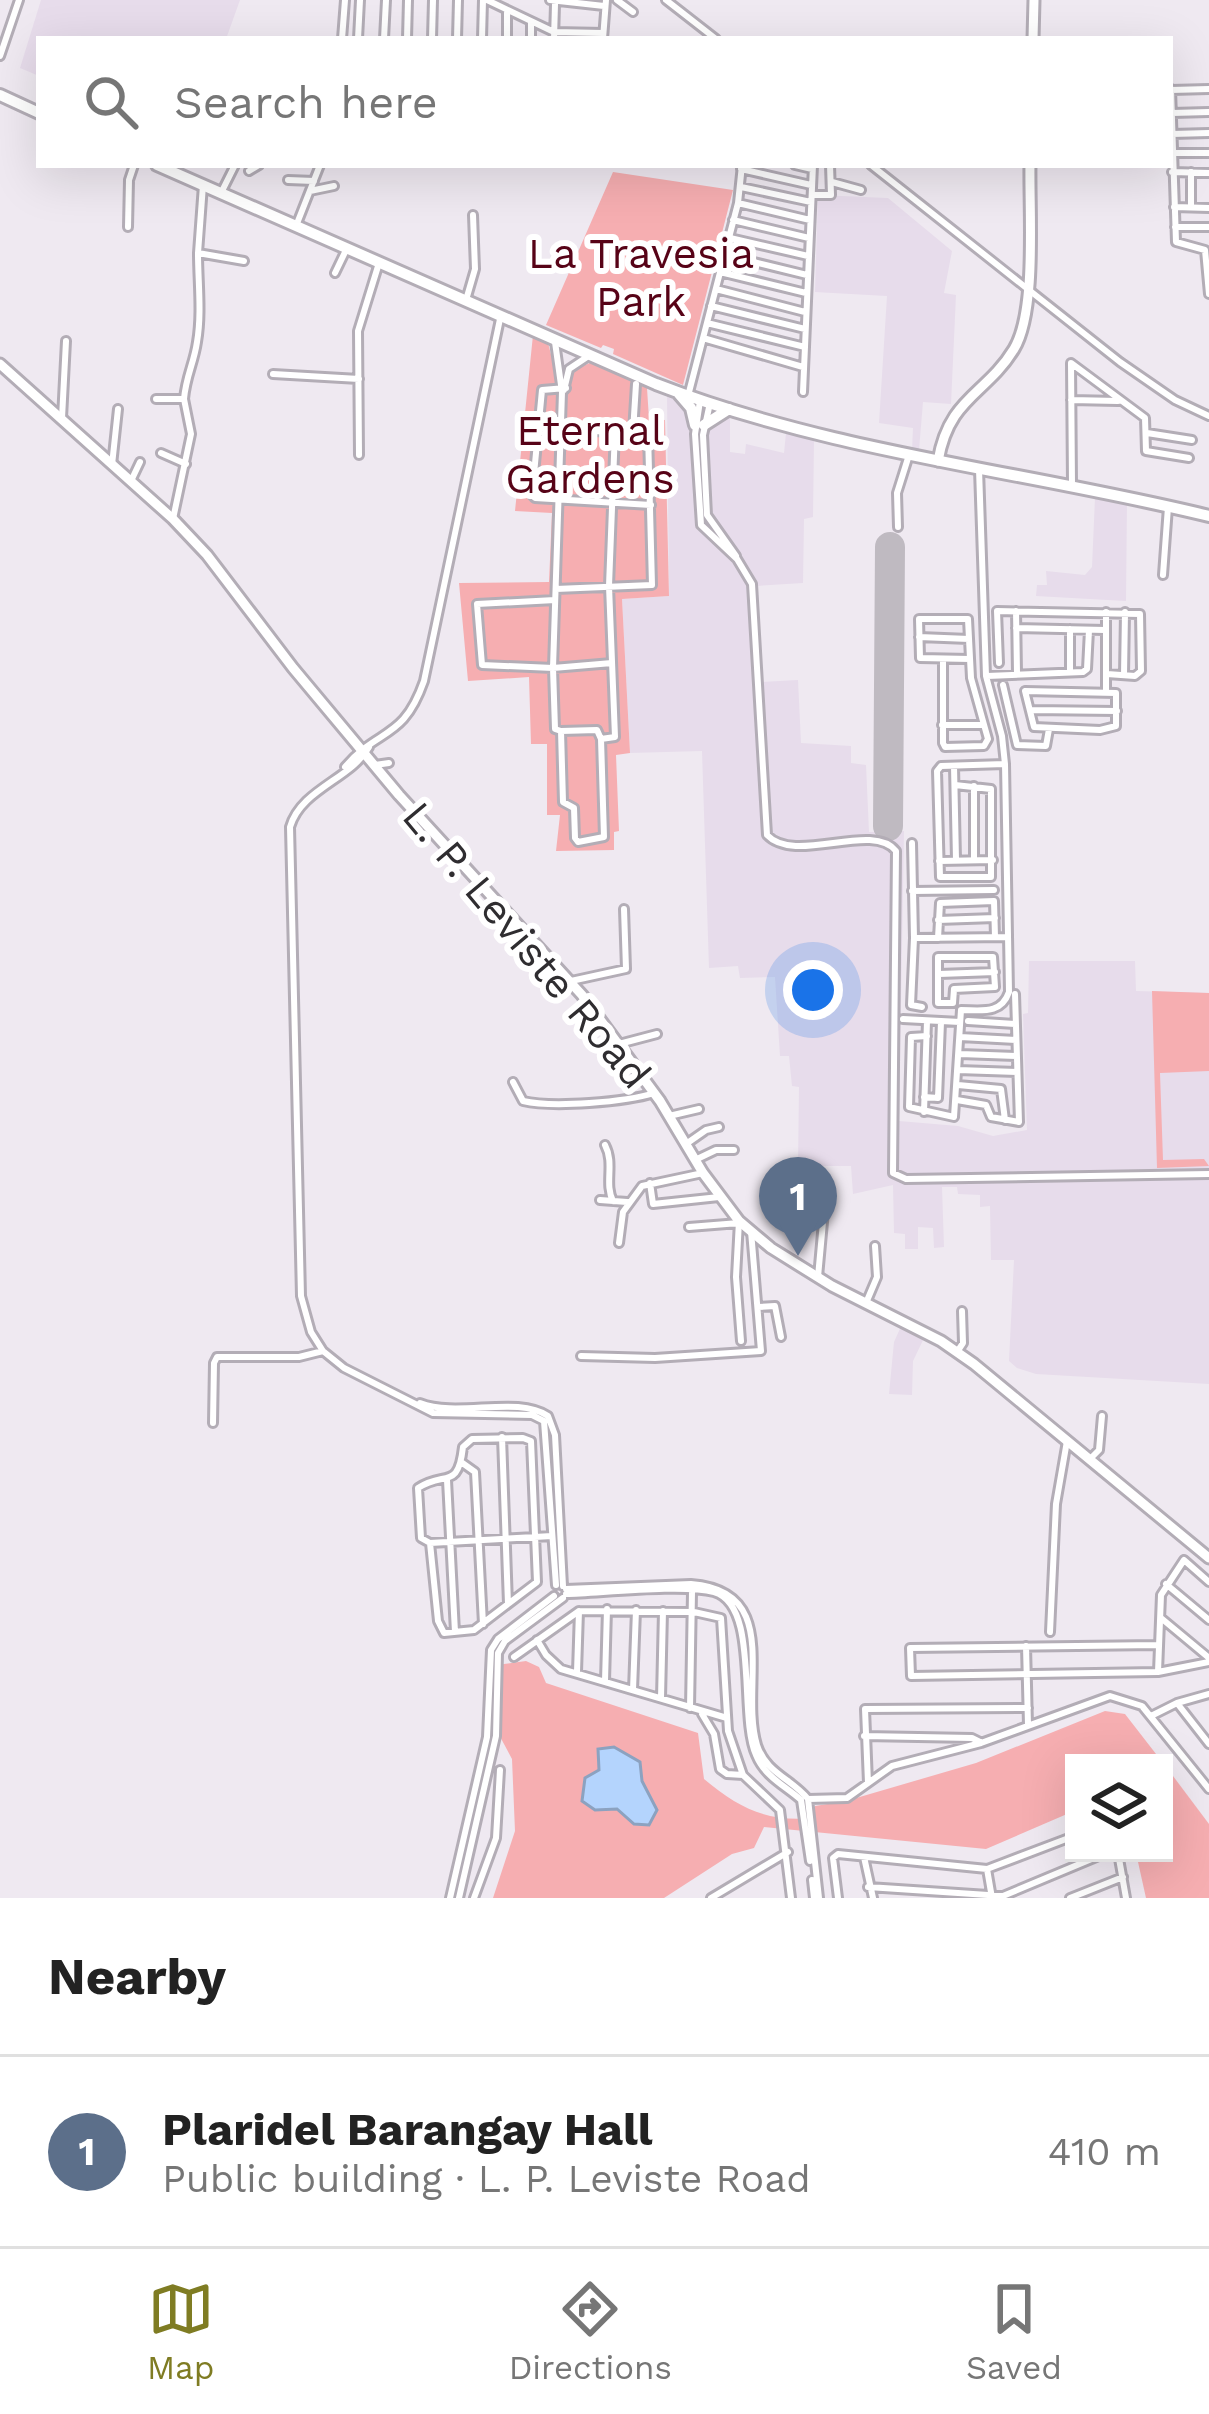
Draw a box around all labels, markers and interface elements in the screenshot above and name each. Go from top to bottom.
search box [36,36,1173,168]
icon: search [78,69,144,135]
text: Search here [174,76,438,129]
park label: La Travesia Park [528,229,754,326]
park label: Eternal Gardens [505,406,675,503]
street label: L. P. Leviste Road [393,792,661,1098]
your location [783,960,843,1020]
pin: 1 [759,1157,837,1256]
map controls [1065,1754,1173,1862]
button: layers [1065,1754,1173,1862]
text: Nearby [48,1947,226,2006]
text: Plaridel Barangay Hall [162,2103,653,2156]
text: 1 [79,2129,95,2174]
text: 410 m [1048,2129,1161,2174]
text: Public building · L. P. Leviste Road [162,2156,811,2201]
tab: Map [147,2276,214,2387]
tab: Directions [509,2276,672,2387]
tab: Saved [966,2276,1062,2387]

